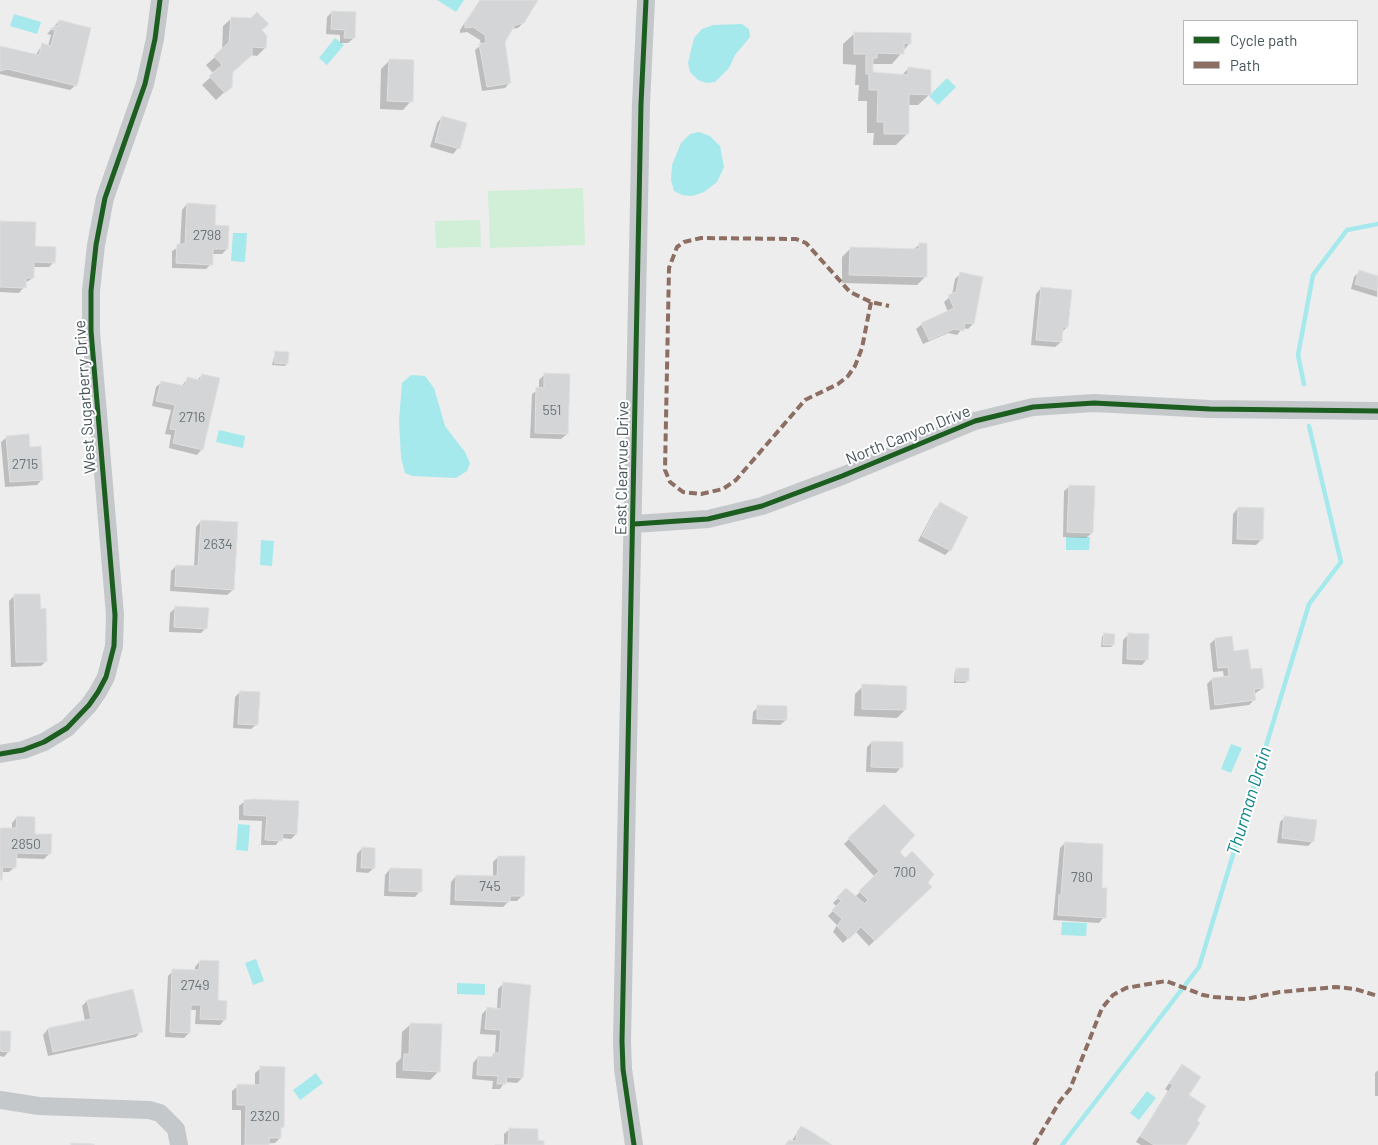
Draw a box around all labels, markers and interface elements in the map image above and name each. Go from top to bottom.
legend [1183,20,1358,85]
text: Cycle path [1230,31,1297,49]
text: Path [1230,56,1260,74]
house number: 2798 [193,227,221,243]
street label: West Sugarberry Drive [70,319,100,475]
street label: East Clearvue Drive [611,401,633,535]
street label: North Canyon Drive [843,401,973,469]
house number: 551 [543,402,561,418]
house number: 2716 [179,409,205,425]
house number: 2715 [12,456,38,472]
house number: 2634 [203,536,233,552]
water label: Thurman Drain [1222,744,1276,858]
house number: 2850 [11,836,41,852]
house number: 700 [894,864,916,880]
house number: 780 [1071,869,1093,885]
house number: 745 [479,878,501,894]
house number: 2749 [180,977,210,993]
house number: 2320 [250,1108,280,1124]

